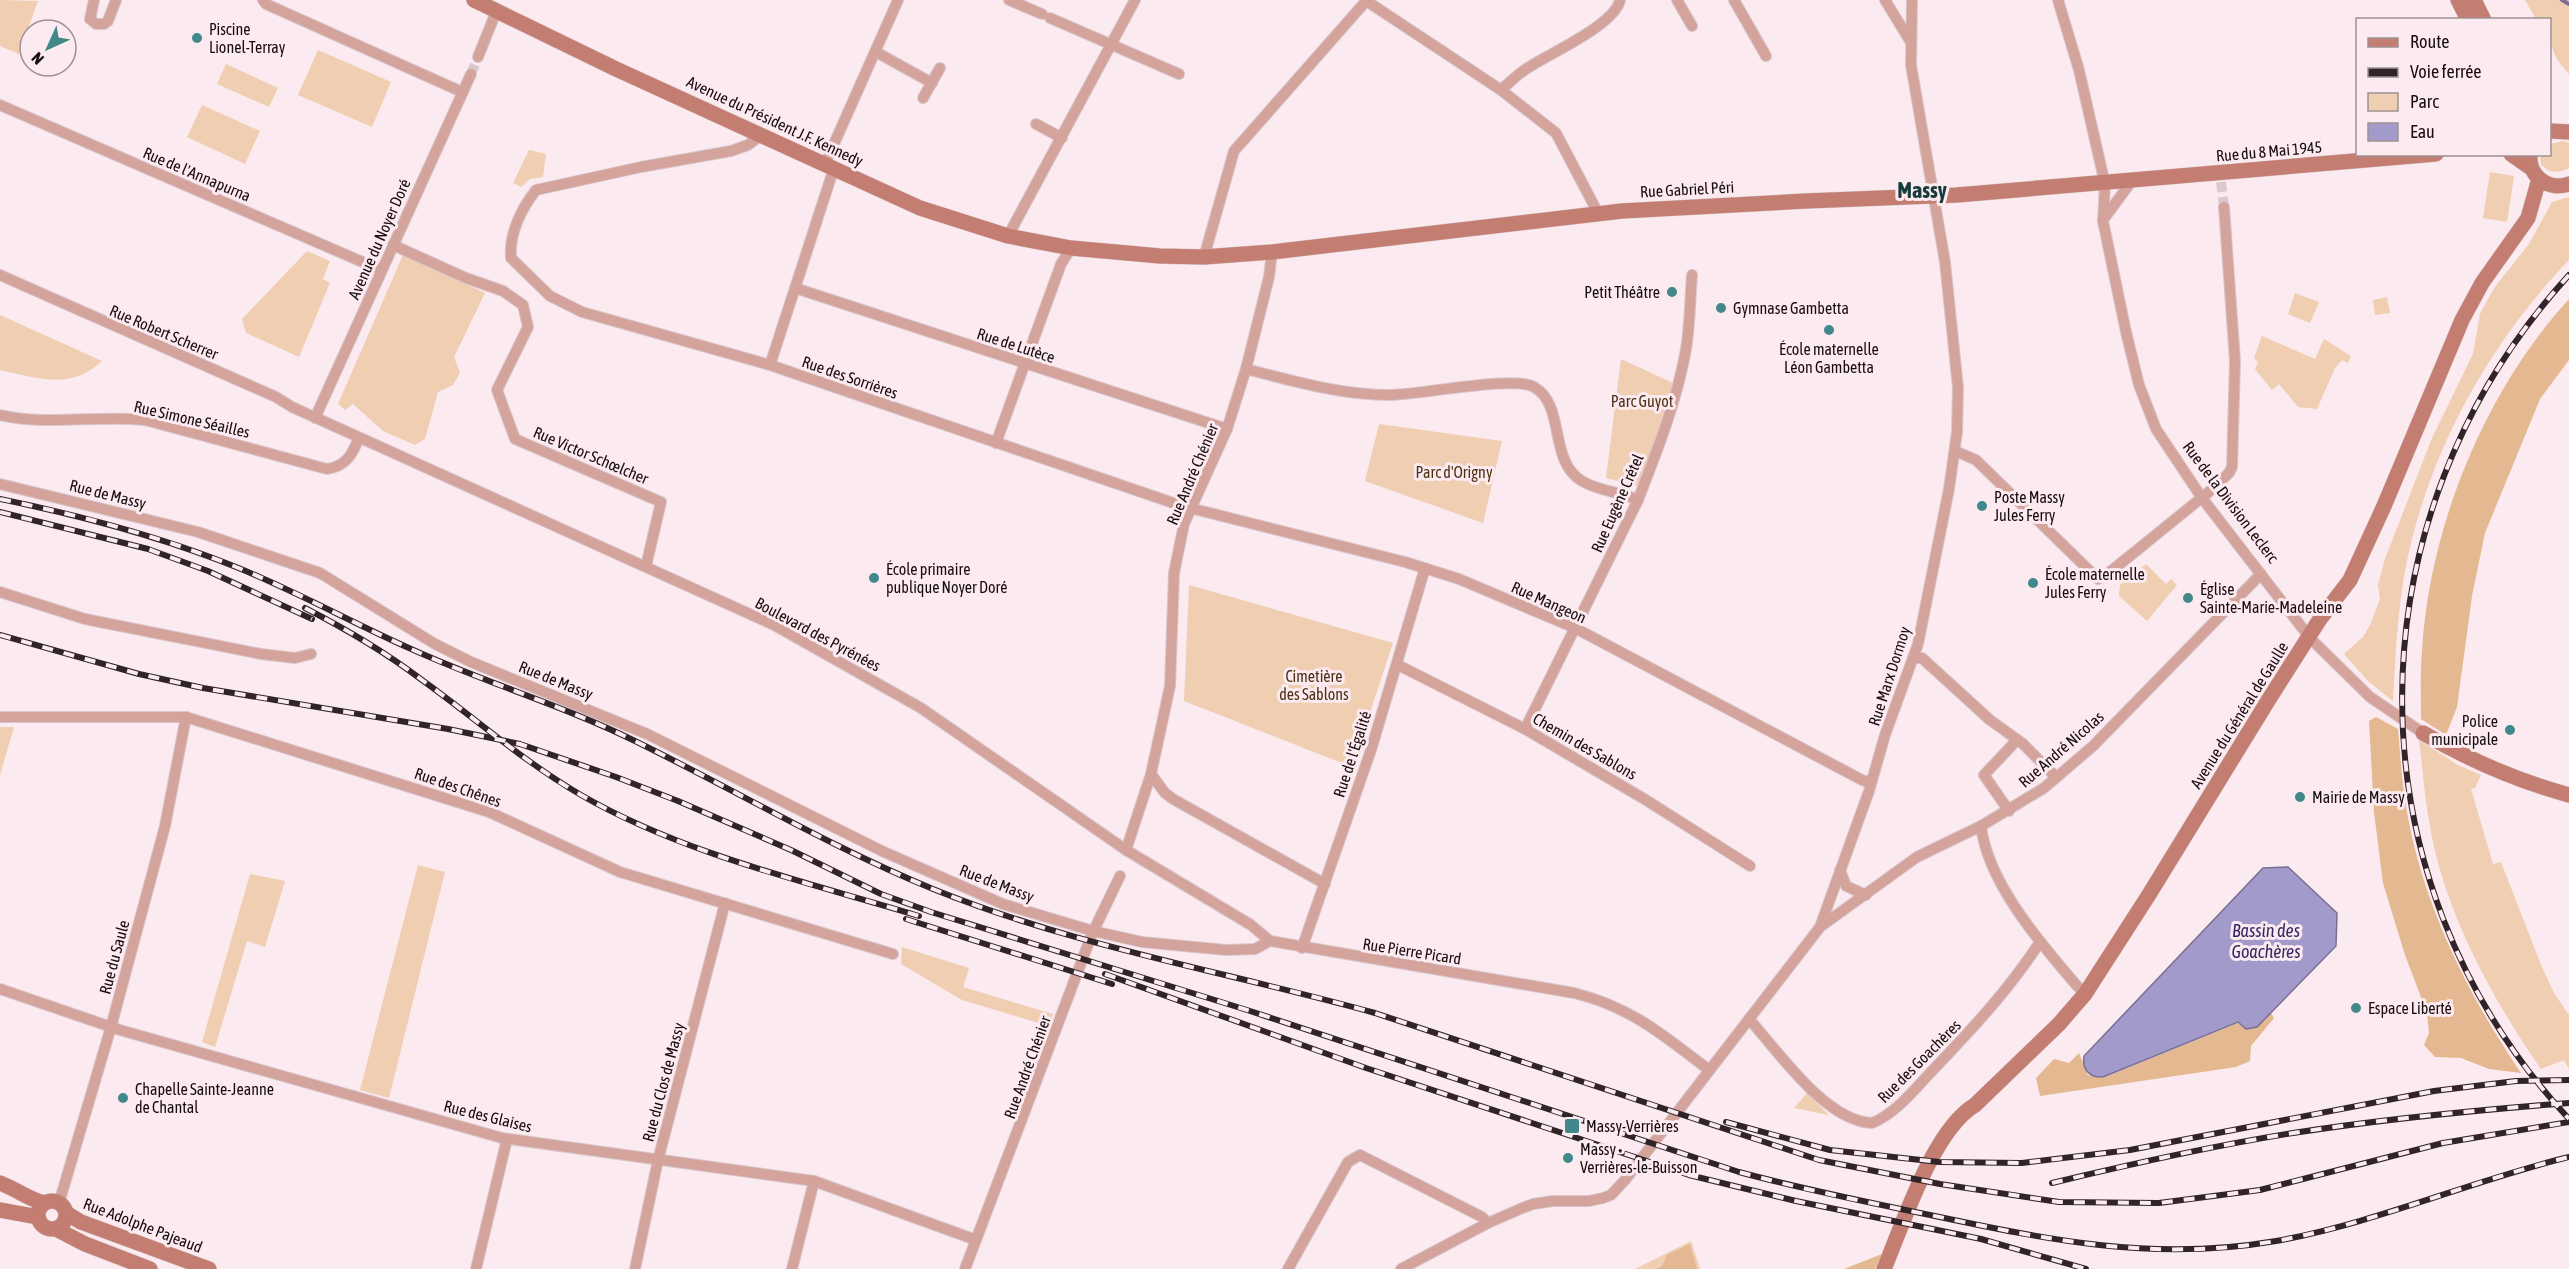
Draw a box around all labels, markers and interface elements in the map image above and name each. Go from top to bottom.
north arrow [18,18,78,78]
legend [2356,18,2551,156]
place label: Piscine Lionel-Terray [209,20,286,57]
marker: Piscine Lionel-Terray [190,31,204,45]
text: Route [2410,31,2449,52]
text: N [28,49,47,68]
text: Voie ferrée [2410,61,2482,82]
street label: Avenue du Président J.F. Kennedy [684,72,866,171]
text: Parc [2410,91,2439,112]
text: Eau [2410,121,2435,142]
street label: Rue du 8 Mai 1945 [2215,137,2323,165]
street label: Rue de l'Annapurna [140,143,254,206]
street label: Avenue du Noyer Doré [344,176,415,302]
district label: Massy [1897,177,1947,203]
street label: Rue Gabriel Péri [1640,178,1734,200]
place label: Petit Théâtre [1584,283,1660,301]
marker: Petit Théâtre [1665,285,1679,299]
place label: Gymnase Gambetta [1733,299,1849,318]
street label: Rue Robert Scherrer [107,301,221,363]
marker: Gymnase Gambetta [1714,301,1728,315]
marker: École maternelle Léon Gambetta [1822,323,1836,337]
street label: Rue de Lutèce [975,324,1057,366]
place label: École maternelle Léon Gambetta [1779,340,1879,376]
street label: Rue des Sorrières [800,352,901,402]
park label: Parc Guyot [1611,392,1674,411]
street label: Rue Simone Séailles [132,397,252,441]
street label: Rue André Chénier [1163,420,1222,527]
street label: Rue Victor Schœlcher [531,423,651,487]
street label: Rue de la Division Leclerc [2180,438,2282,566]
street label: Rue Eugène Crétel [1587,450,1648,555]
park label: Parc d'Origny [1416,463,1493,482]
street label: Rue de Massy [68,476,149,513]
place label: Poste Massy Jules Ferry [1994,488,2065,525]
marker: Poste Massy Jules Ferry [1975,499,1989,513]
place label: École primaire publique Noyer Doré [886,560,1007,597]
place label: École maternelle Jules Ferry [2045,565,2145,602]
marker: École primaire publique Noyer Doré [867,571,881,585]
marker: École maternelle Jules Ferry [2026,576,2040,590]
street label: Rue Mangeon [1508,577,1589,627]
place label: Église Sainte-Marie-Madeleine [2200,580,2342,616]
marker: Église Sainte-Marie-Madeleine [2181,591,2195,605]
street label: Boulevard des Pyrénées [752,593,884,676]
street label: Rue Marx Dormoy [1864,624,1915,728]
street label: Avenue du Général de Gaulle [2187,638,2291,792]
street label: Rue de Massy [516,657,596,704]
park label: Cimetière des Sablons [1279,667,1349,703]
street label: Rue André Nicolas [2015,707,2107,791]
street label: Rue de l'Égalité [1330,709,1375,800]
street label: Chemin des Sablons [1530,709,1640,783]
place label: Police municipale [2431,712,2498,749]
marker: Police municipale [2503,723,2517,737]
street label: Rue des Chênes [412,764,504,810]
place label: Mairie de Massy [2312,788,2405,807]
marker: Mairie de Massy [2293,790,2307,804]
street label: Rue de Massy [957,861,1037,907]
street label: Rue du Saule [95,918,133,996]
water label: Bassin des Goachères [2231,920,2301,962]
street label: Rue Pierre Picard [1361,934,1463,968]
place label: Espace Liberté [2368,999,2452,1018]
marker: Espace Liberté [2349,1001,2363,1015]
street label: Rue André Chénier [1000,1013,1054,1121]
street label: Rue des Goachères [1874,1016,1964,1106]
street label: Rue du Clos de Massy [638,1020,689,1144]
place label: Chapelle Sainte-Jeanne de Chantal [135,1080,274,1116]
marker: Chapelle Sainte-Jeanne de Chantal [116,1091,130,1105]
street label: Rue des Glaises [442,1096,534,1136]
marker: Massy-Verrières [1563,1117,1581,1135]
place label: Massy-Verrières [1586,1117,1679,1136]
place label: Massy - Verrières-le-Buisson [1580,1140,1698,1176]
marker: Massy - Verrières-le-Buisson [1561,1151,1575,1165]
street label: Rue Adolphe Pajeaud [81,1194,205,1257]

